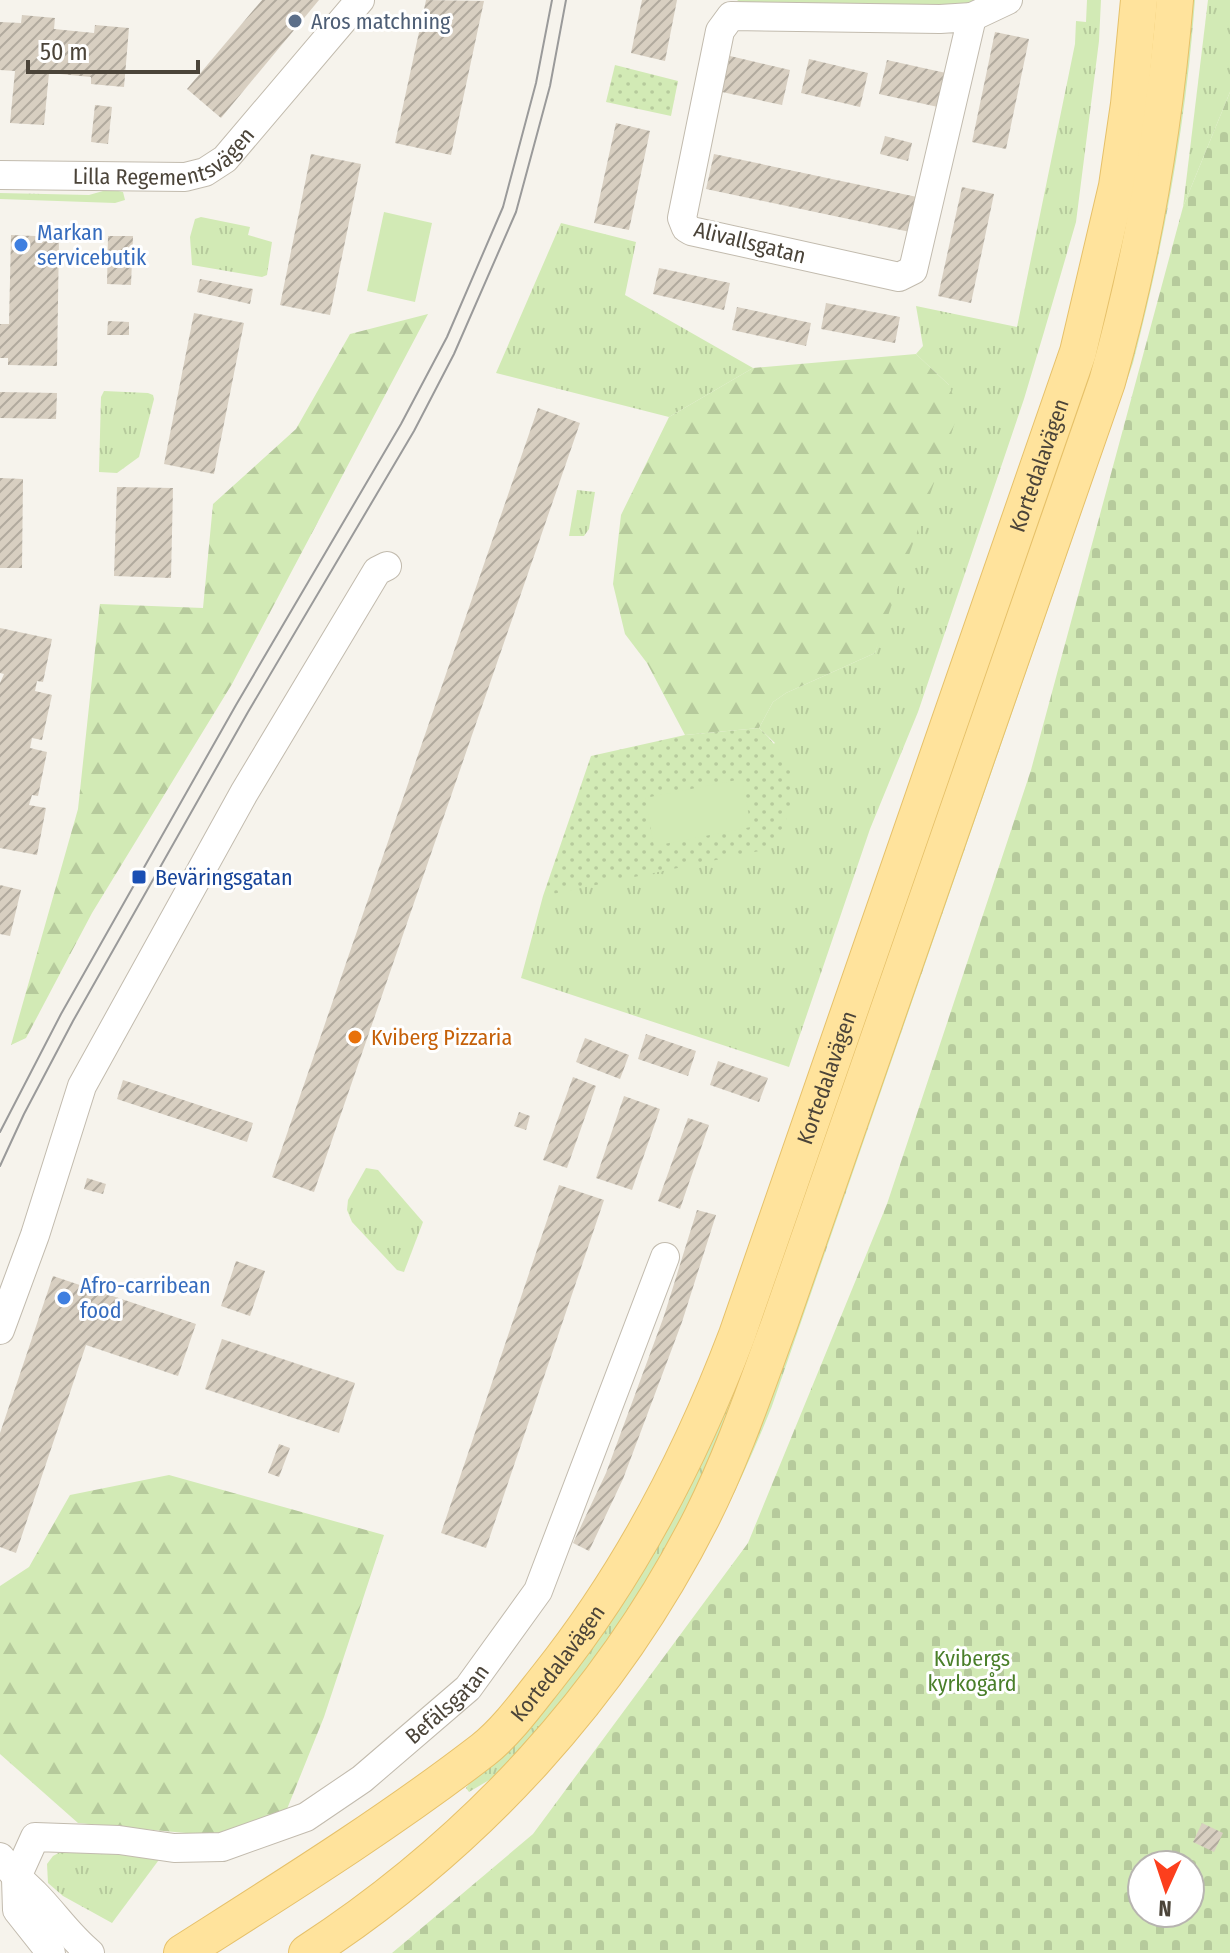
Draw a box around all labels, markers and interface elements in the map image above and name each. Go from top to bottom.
place label: Aros matchning [311,8,451,35]
marker: Aros matchning [286,12,304,30]
scale bar [28,24,198,74]
text: 50 m [40,38,88,66]
street label: Lilla Regementsvägen [73,122,260,191]
street label: Alivallsgatan [691,216,808,269]
place label: Markan servicebutik [37,219,147,271]
marker: Markan servicebutik [12,236,30,254]
street label: Kortedalavägen [1004,395,1075,536]
place label: Beväringsgatan [155,864,293,891]
marker: Beväringsgatan [130,868,148,886]
street label: Kortedalavägen [791,1007,862,1148]
place label: Kviberg Pizzaria [371,1024,512,1051]
marker: Kviberg Pizzaria [346,1028,364,1046]
place label: Afro-carribean food [80,1272,211,1324]
marker: Afro-carribean food [55,1289,73,1307]
street label: Kortedalavägen [505,1600,611,1727]
park label: Kvibergs kyrkogård [928,1645,1016,1697]
street label: Befälsgatan [400,1659,495,1750]
north arrow [1126,1849,1206,1929]
text: N [1158,1895,1172,1922]

